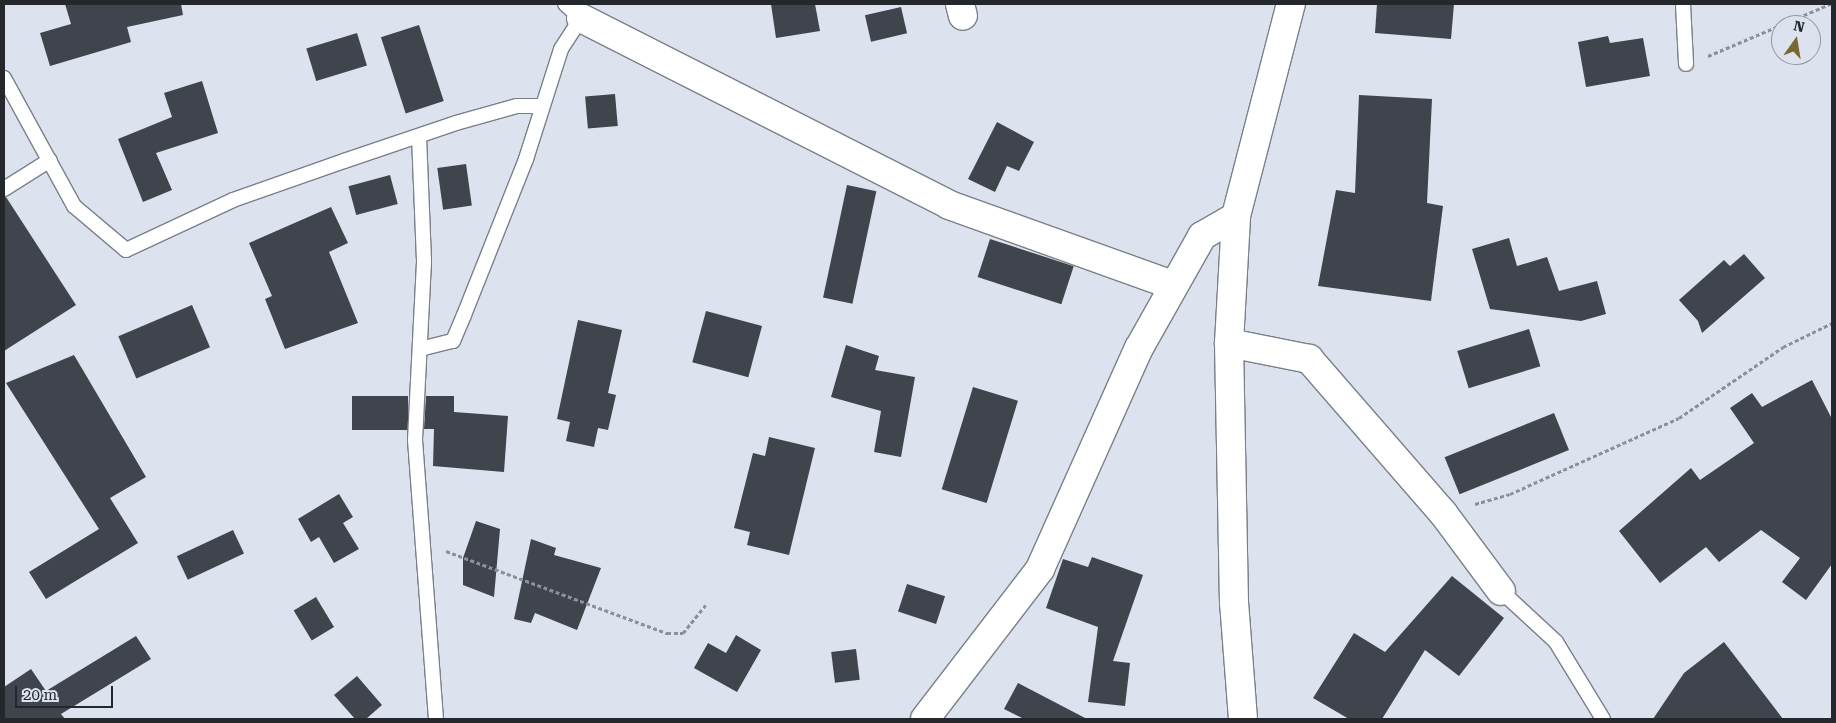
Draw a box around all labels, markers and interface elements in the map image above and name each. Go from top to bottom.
north arrow [1771,15,1821,65]
text: N [1792,17,1806,35]
scale bar [18,676,115,708]
text: 20 m [23,686,57,704]

